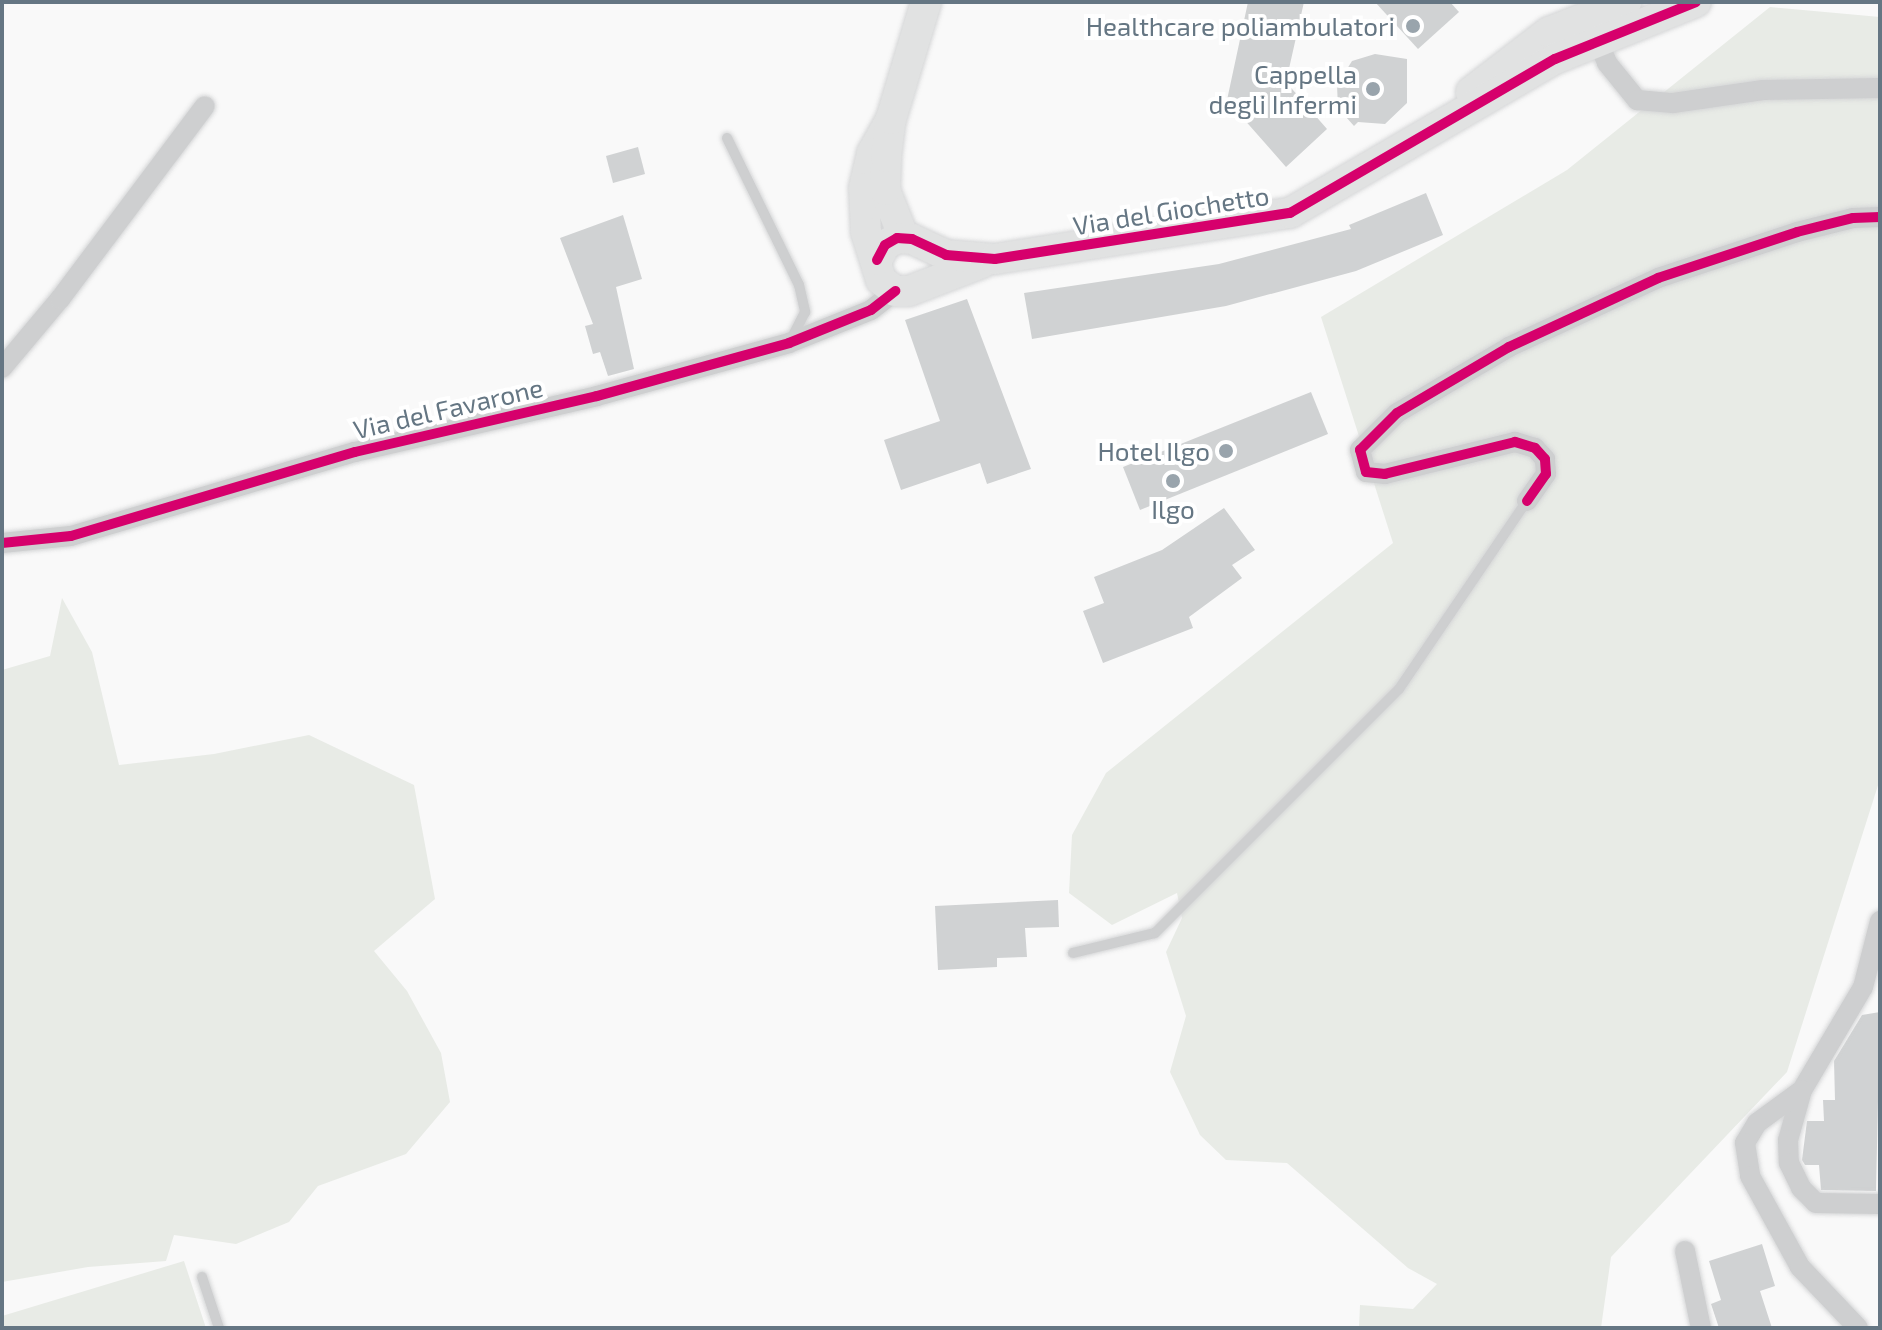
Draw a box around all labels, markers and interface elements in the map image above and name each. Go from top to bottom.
place label: Healthcare poliambulatori [1086,10,1395,42]
marker: Healthcare poliambulatori [1402,15,1424,37]
place label: Cappella degli Infermi [1208,58,1357,120]
marker: Cappella degli Infermi [1364,80,1382,98]
street label: Via del Giochetto [1070,179,1272,241]
street label: Via del Favarone [350,371,546,445]
place label: Hotel Ilgo [1097,435,1210,467]
marker: Hotel Ilgo [1217,442,1235,460]
marker: Ilgo [1164,472,1182,490]
place label: Ilgo [1151,493,1195,525]

